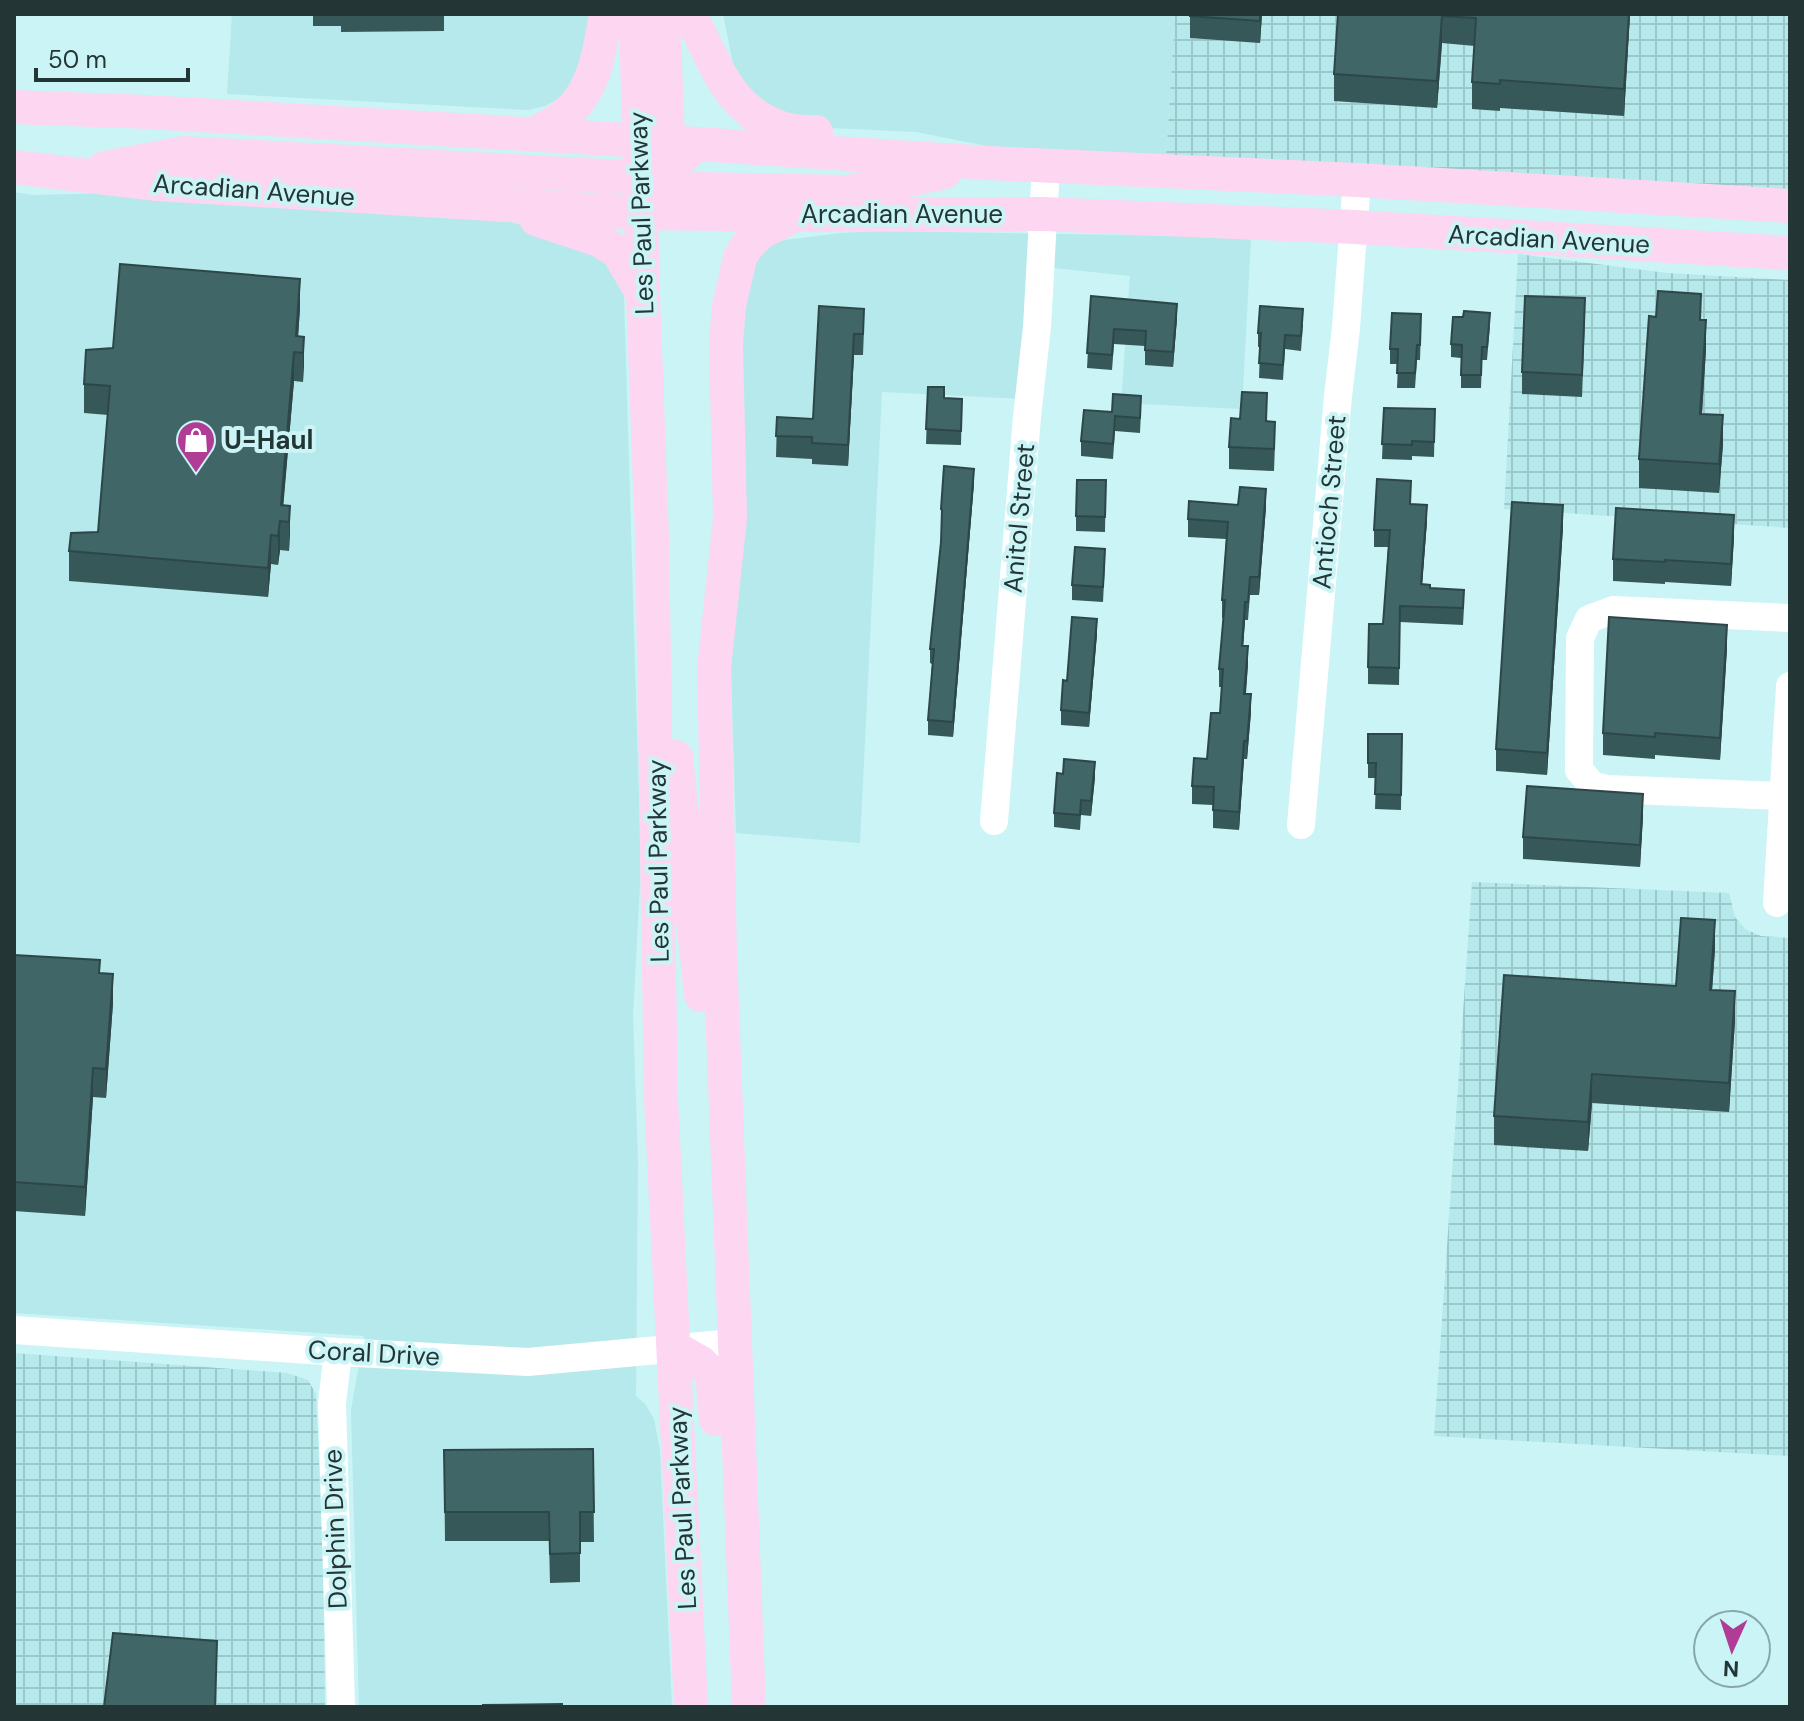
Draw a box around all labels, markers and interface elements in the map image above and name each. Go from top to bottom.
scale bar [36,32,188,82]
text: 50 m [48,44,107,75]
street label: Les Paul Parkway [620,111,662,315]
street label: Arcadian Avenue [152,166,356,214]
street label: Arcadian Avenue [801,197,1003,231]
street label: Arcadian Avenue [1447,217,1651,261]
street label: Antioch Street [1304,414,1354,590]
shop icon: U-Haul [175,419,217,474]
place label: U-Haul [224,423,314,457]
street label: Anitol Street [996,442,1042,594]
street label: Les Paul Parkway [639,759,677,963]
street label: Coral Drive [307,1333,441,1373]
street label: Les Paul Parkway [660,1406,704,1610]
street label: Dolphin Drive [315,1448,355,1610]
north arrow [1692,1609,1772,1689]
text: N [1722,1654,1740,1683]

